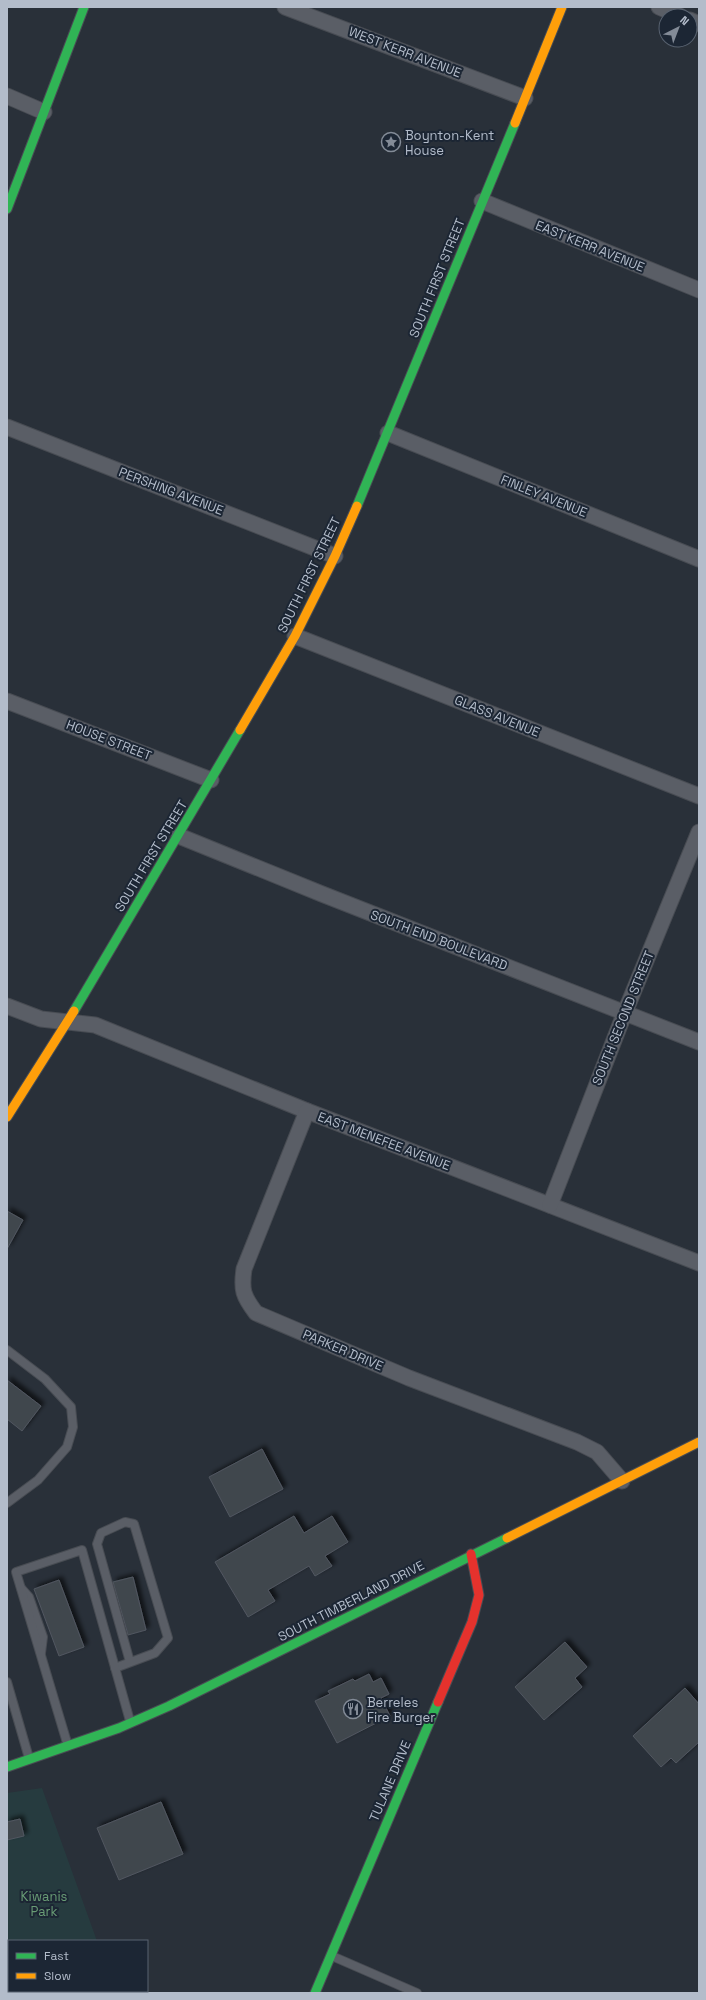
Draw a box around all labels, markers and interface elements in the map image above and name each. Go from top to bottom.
north arrow [658,8,698,48]
text: N [677,13,692,28]
street label: WEST KERR AVENUE [346,23,464,81]
place label: Boynton-Kent House [405,127,494,159]
place icon: Boynton-Kent House [380,131,402,153]
street label: SOUTH FIRST STREET [405,216,469,340]
street label: EAST KERR AVENUE [533,216,647,276]
street label: PERSHING AVENUE [116,463,226,519]
street label: FINLEY AVENUE [498,471,590,521]
street label: SOUTH FIRST STREET [273,514,345,636]
street label: GLASS AVENUE [452,691,542,741]
street label: HOUSE STREET [64,716,154,764]
street label: SOUTH FIRST STREET [111,797,191,915]
street label: SOUTH END BOULEVARD [368,906,510,974]
street label: SOUTH SECOND STREET [588,948,658,1088]
street label: EAST MENEFEE AVENUE [315,1108,453,1174]
street label: PARKER DRIVE [300,1325,386,1375]
street label: SOUTH TIMBERLAND DRIVE [275,1557,427,1645]
place label: Berreles Fire Burger [367,1694,435,1726]
restaurant icon: Berreles Fire Burger [342,1698,364,1720]
street label: TULANE DRIVE [365,1738,415,1824]
park label: Kiwanis Park [21,1888,68,1920]
legend [8,1940,148,1992]
text: Fast [44,1948,69,1964]
text: Slow [44,1968,71,1984]

